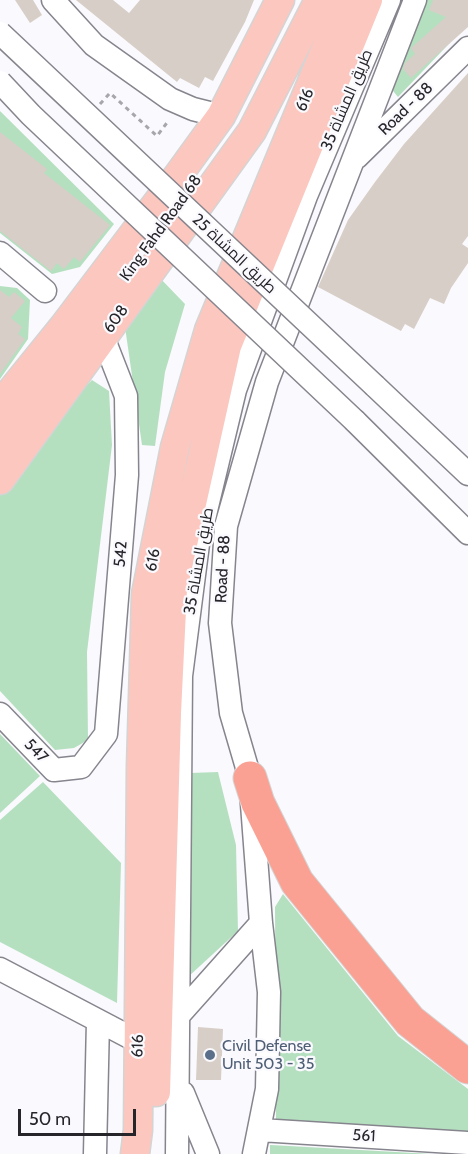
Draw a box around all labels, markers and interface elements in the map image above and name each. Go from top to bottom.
street label: طريق المشاة 35 [317,46,377,154]
street label: Road - 88 [375,78,437,140]
street label: 616 [292,86,318,114]
street label: King Fahd Road 68 [116,171,206,285]
street label: طريق المشاة 25 [188,210,280,298]
street label: 608 [99,301,133,337]
street label: طريق المشاة 35 [180,506,218,616]
street label: Road - 88 [212,535,234,603]
street label: 542 [110,540,132,568]
street label: 616 [141,547,165,573]
street label: 547 [20,735,52,767]
street label: 616 [128,1034,148,1058]
place label: Civil Defense Unit 503 - 35 [222,1036,314,1074]
marker: Civil Defense Unit 503 - 35 [203,1048,217,1062]
scale bar [21,1097,140,1135]
text: 50 m [29,1108,71,1130]
street label: 561 [352,1126,376,1146]

